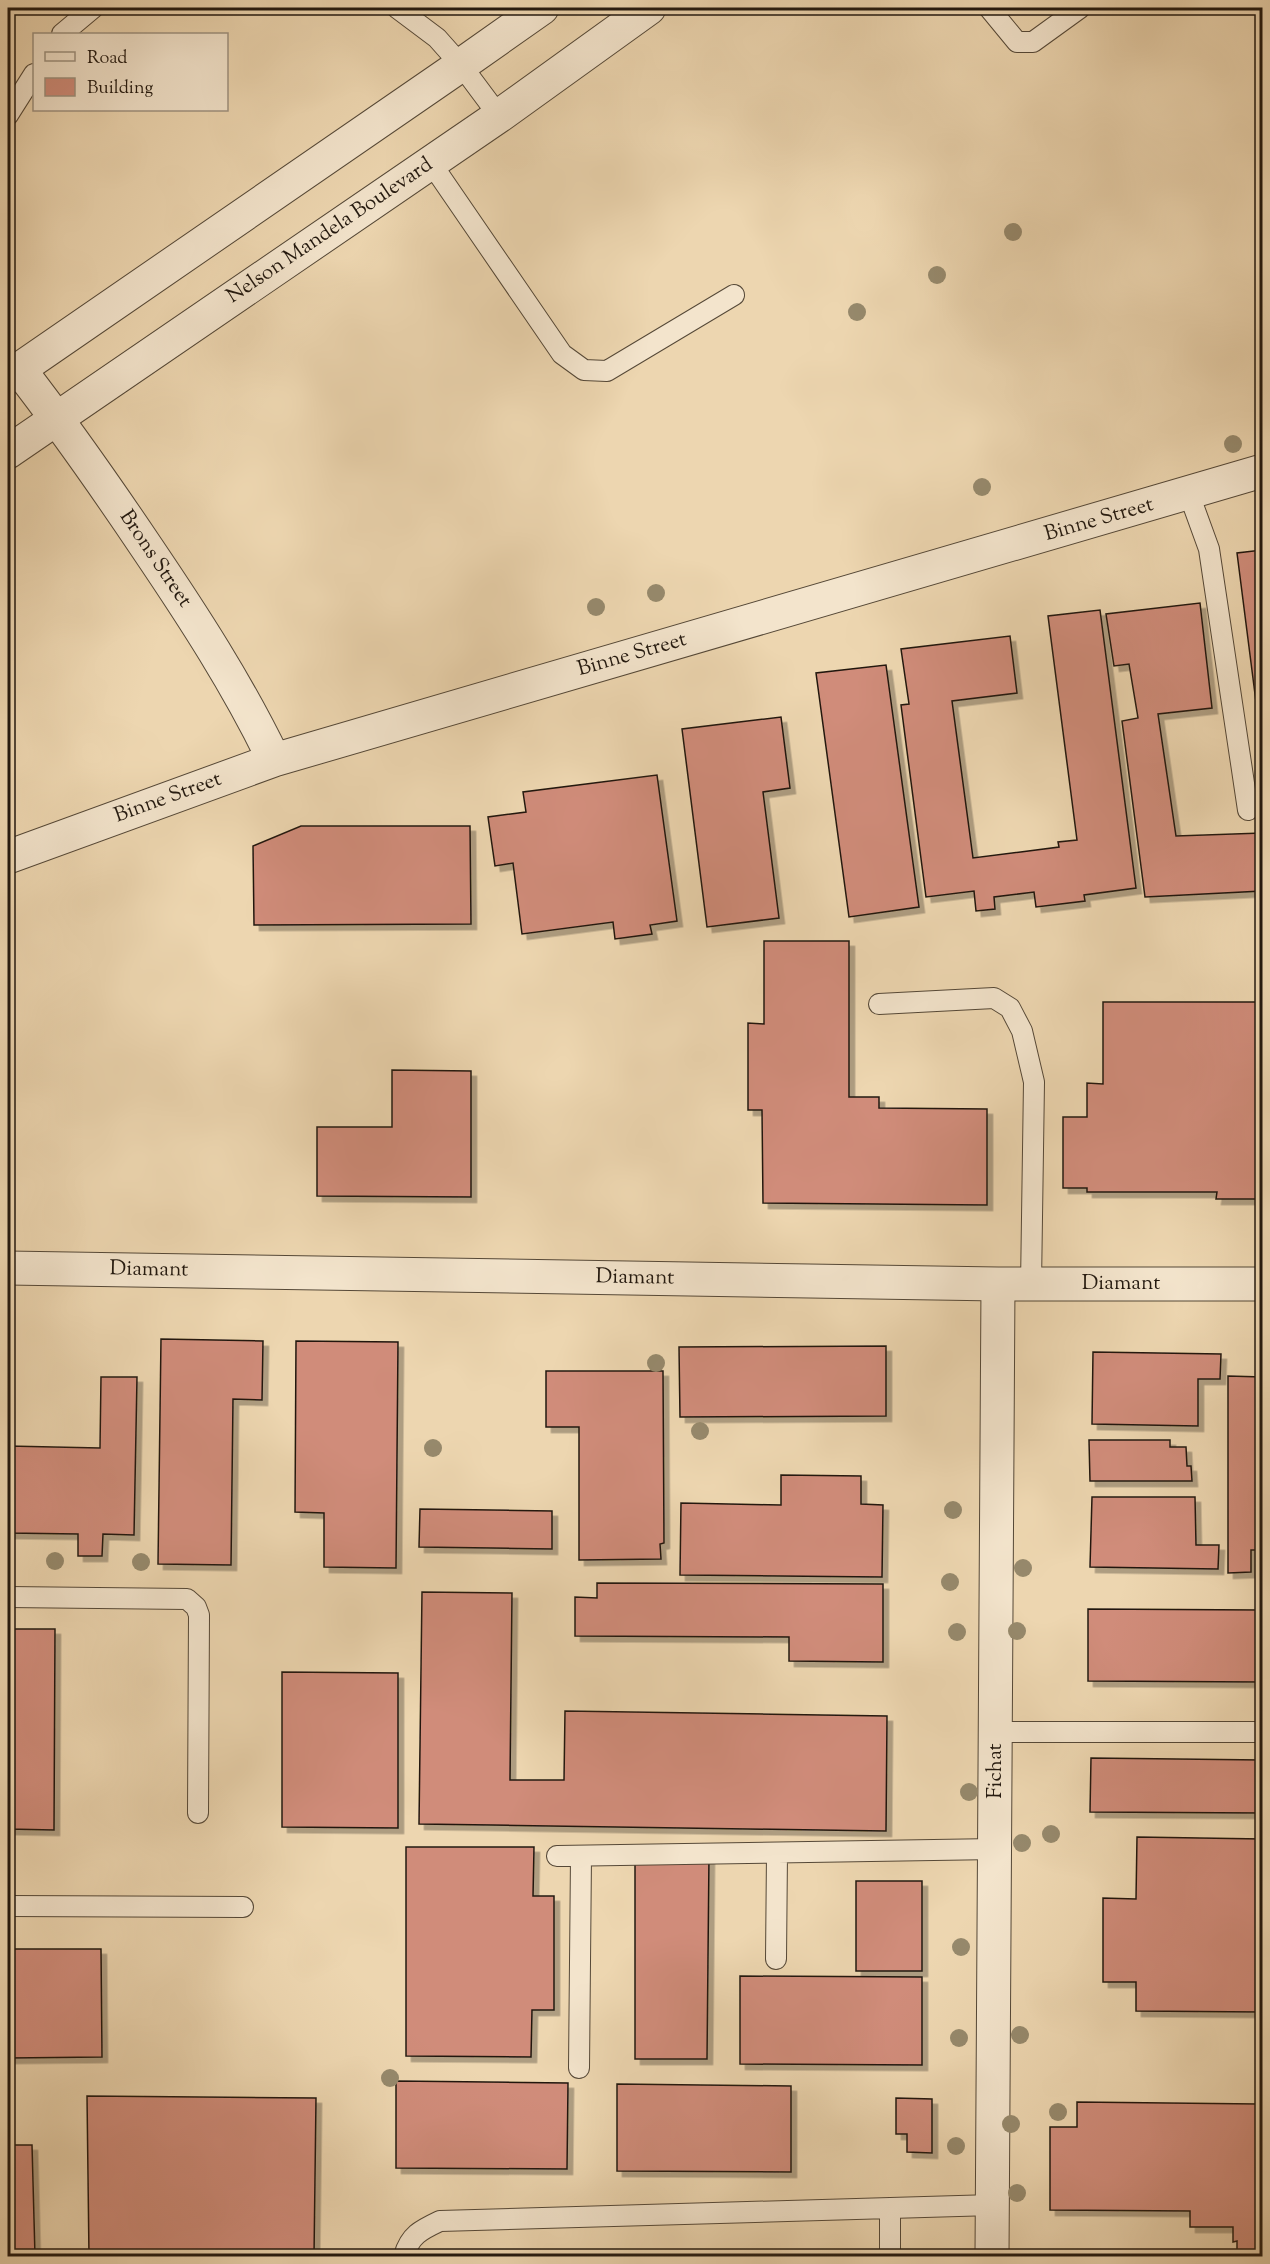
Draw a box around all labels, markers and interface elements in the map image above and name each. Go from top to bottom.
legend [33,33,228,111]
text: Road [87,46,127,72]
text: Building [87,76,153,102]
street label: Nelson Mandela Boulevard [221,150,439,311]
street label: Binne Street [1041,490,1157,550]
street label: Brons Street [111,504,199,614]
street label: Binne Street [574,625,690,685]
street label: Binne Street [110,765,226,831]
street label: Diamant [109,1254,189,1286]
street label: Diamant [595,1262,675,1294]
street label: Diamant [1082,1269,1160,1299]
street label: Fichat [981,1743,1011,1799]

